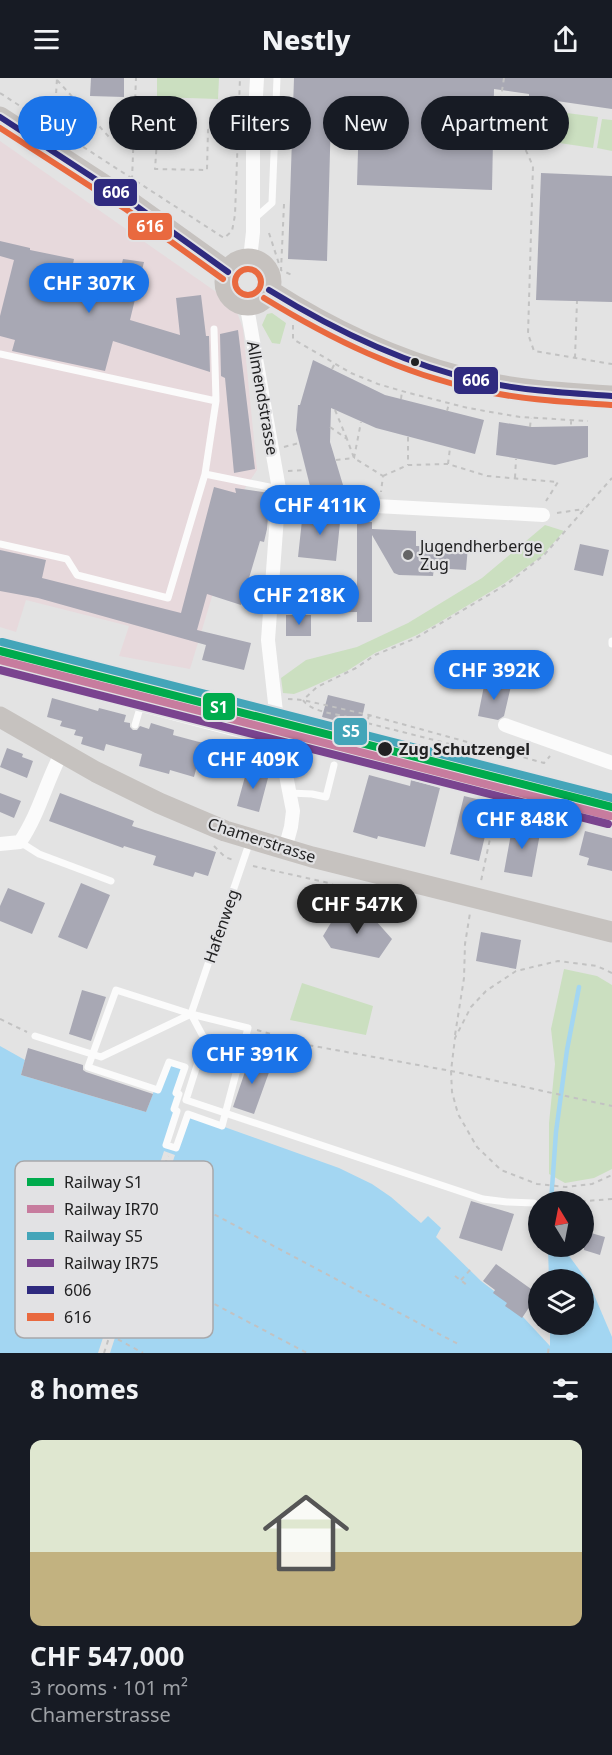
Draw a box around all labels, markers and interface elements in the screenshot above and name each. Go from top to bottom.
text: Nestly [262,21,350,58]
icon: menu [30,23,63,56]
icon: share [549,23,582,56]
chip: Buy [18,96,97,150]
chip: Rent [109,96,197,150]
chip: Filters [209,96,311,150]
chip: New [323,96,409,150]
chip: Apartment [421,96,569,150]
line badge: 606 [93,178,138,207]
text: 606 [102,181,130,203]
line badge: 616 [127,212,173,241]
text: 616 [136,215,164,237]
pin: CHF 307K [27,263,151,314]
text: CHF 307K [43,269,135,296]
street label: Allmendstrasse [242,339,284,457]
unlabelled marker [409,356,421,368]
line badge: 606 [453,366,499,395]
text: 606 [462,369,490,391]
pin: CHF 411K [258,485,382,536]
text: CHF 411K [274,491,366,518]
place label: Jugendherberge Zug [418,535,543,575]
marker: Jugendherberge Zug [401,548,415,562]
pin: CHF 218K [237,575,361,626]
text: CHF 218K [253,581,345,608]
pin: CHF 392K [432,650,556,701]
text: CHF 392K [448,656,540,683]
line badge: S1 [202,692,236,721]
text: S1 [210,696,228,718]
line badge: S5 [333,717,368,746]
text: S5 [342,720,360,742]
place label: Zug Schutzengel [399,738,530,760]
pin: CHF 409K [191,739,315,790]
marker: Zug Schutzengel [376,740,394,758]
text: CHF 409K [207,745,299,772]
pin: CHF 848K [460,799,584,850]
text: CHF 848K [476,805,568,832]
street label: Chamerstrasse [205,812,319,868]
pin: CHF 547K [295,884,419,935]
street label: Hafenweg [198,886,244,966]
text: CHF 547K [311,890,403,917]
pin: CHF 391K [190,1034,314,1085]
text: CHF 391K [206,1040,298,1067]
legend [15,1161,213,1338]
text: Railway S1 [64,1171,143,1193]
north arrow [528,1191,594,1257]
map controls [528,1191,594,1335]
text: Railway IR70 [64,1198,159,1220]
text: Railway S5 [64,1225,143,1247]
text: Railway IR75 [64,1252,159,1274]
button: layers [528,1269,594,1335]
text: 606 [64,1279,91,1301]
text: 616 [64,1306,91,1328]
text: 8 homes [30,1371,139,1407]
icon: filters [549,1373,582,1406]
icon: home [252,1479,360,1587]
text: CHF 547,000 [30,1638,184,1674]
text: 3 rooms · 101 m² [30,1674,188,1701]
text: Chamerstrasse [30,1701,171,1728]

